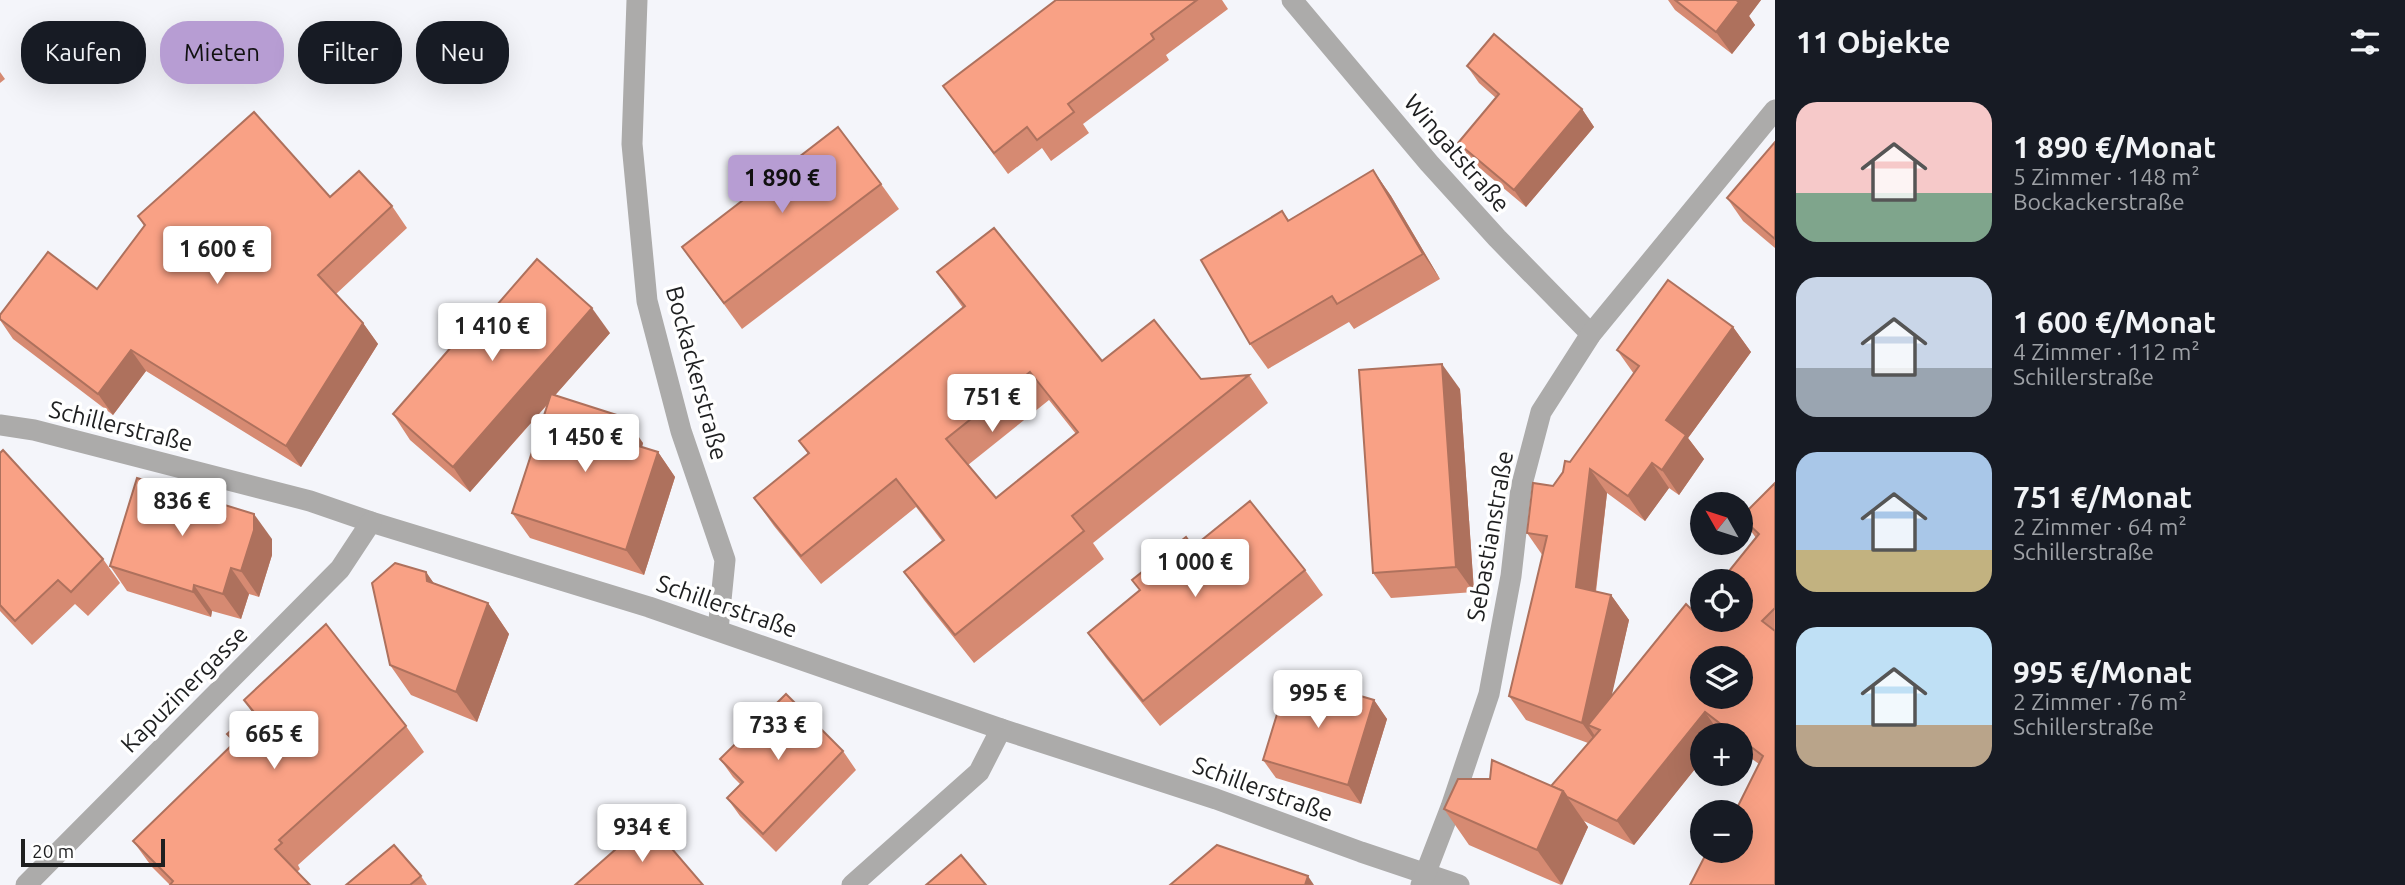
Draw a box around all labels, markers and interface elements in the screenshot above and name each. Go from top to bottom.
chip: Kaufen [21,21,146,84]
chip: Mieten [160,21,284,84]
chip: Filter [298,21,402,84]
chip: Neu [416,21,509,84]
icon: filters [2346,23,2384,61]
text: 11 Objekte [1796,25,1951,59]
street label: Wingatstraße [1399,89,1515,217]
icon: home [1852,130,1936,214]
text: 1 890 €/Monat [2013,130,2216,164]
pin: 1 890 € [717,156,847,215]
text: 5 Zimmer · 148 m² [2013,164,2200,189]
text: 1 890 € [744,165,820,190]
text: Bockackerstraße [2013,189,2185,214]
pin: 1 600 € [152,226,282,286]
text: 1 600 € [179,236,255,261]
street label: Bockackerstraße [661,283,733,463]
pin: 1 410 € [427,304,557,363]
icon: home [1852,305,1936,389]
text: 1 600 €/Monat [2013,305,2216,339]
text: 1 410 € [454,313,530,338]
text: 4 Zimmer · 112 m² [2013,339,2200,364]
text: Schillerstraße [2013,364,2154,389]
pin: 751 € [943,374,1041,434]
text: 751 € [963,384,1021,409]
street label: Schillerstraße [46,395,196,457]
pin: 1 450 € [520,414,650,474]
text: 1 450 € [547,424,623,449]
street label: Sebastianstraße [1462,449,1518,623]
pin: 836 € [133,478,231,538]
icon: home [1852,480,1936,564]
text: 751 €/Monat [2013,480,2192,514]
text: 836 € [153,488,211,513]
north arrow [1690,492,1754,555]
map controls [1690,492,1753,863]
text: 2 Zimmer · 64 m² [2013,514,2187,539]
text: Schillerstraße [2013,539,2154,564]
pin: 1 000 € [1130,540,1260,599]
text: 1 000 € [1157,549,1233,574]
street label: Schillerstraße [653,569,801,643]
button: locate [1690,569,1753,632]
street label: Kapuzinergasse [115,620,253,758]
button: layers [1690,646,1753,709]
icon: home [1852,655,1936,739]
text: 995 €/Monat [2013,655,2192,689]
pin: 995 € [1269,670,1367,730]
text: 995 € [1289,680,1347,705]
text: 2 Zimmer · 76 m² [2013,689,2187,714]
pin: 733 € [729,702,827,762]
pin: 665 € [225,712,323,771]
text: 733 € [749,712,807,737]
text: Schillerstraße [2013,714,2154,739]
text: 665 € [245,721,303,746]
button: + [1690,723,1753,786]
street label: Schillerstraße [1189,751,1337,827]
button: − [1690,800,1753,863]
pin: 934 € [593,804,691,864]
text: 934 € [613,814,671,839]
scale bar [21,836,164,868]
text: 20 m [32,840,74,862]

